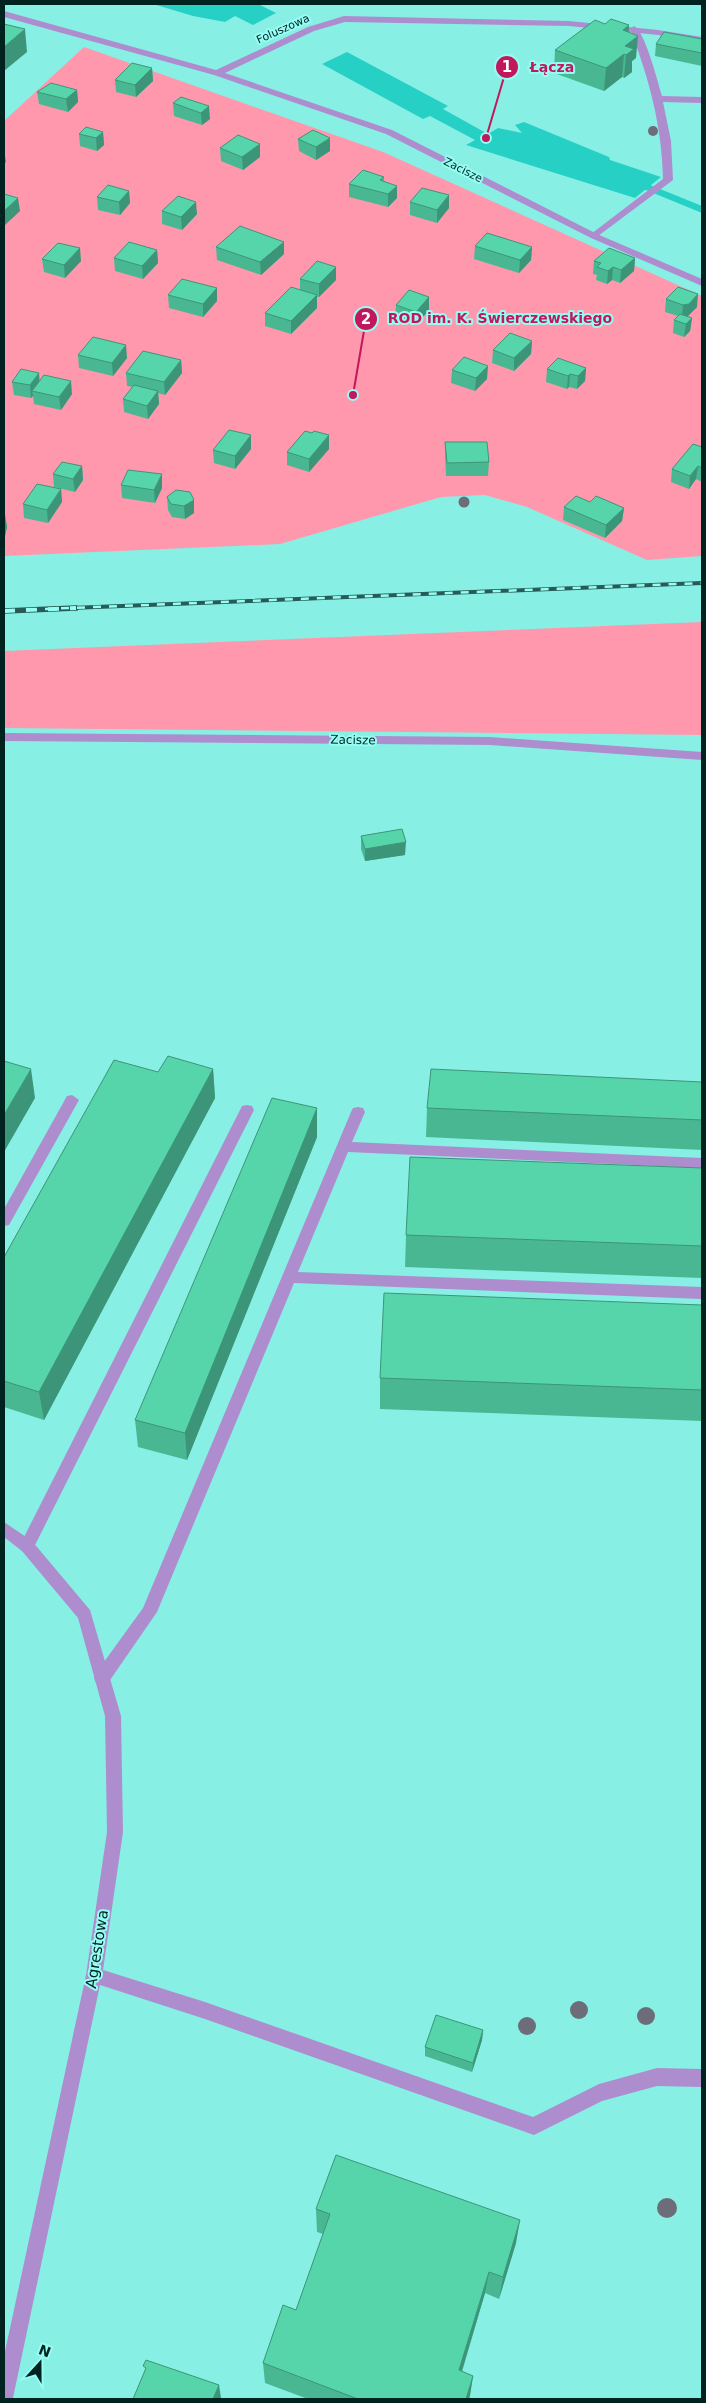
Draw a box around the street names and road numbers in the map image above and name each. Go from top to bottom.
street label: Foluszowa [254,12,312,46]
street label: Zacisze [441,155,485,185]
street label: Zacisze [330,733,376,747]
street label: Agrestowa [82,1908,112,1990]

